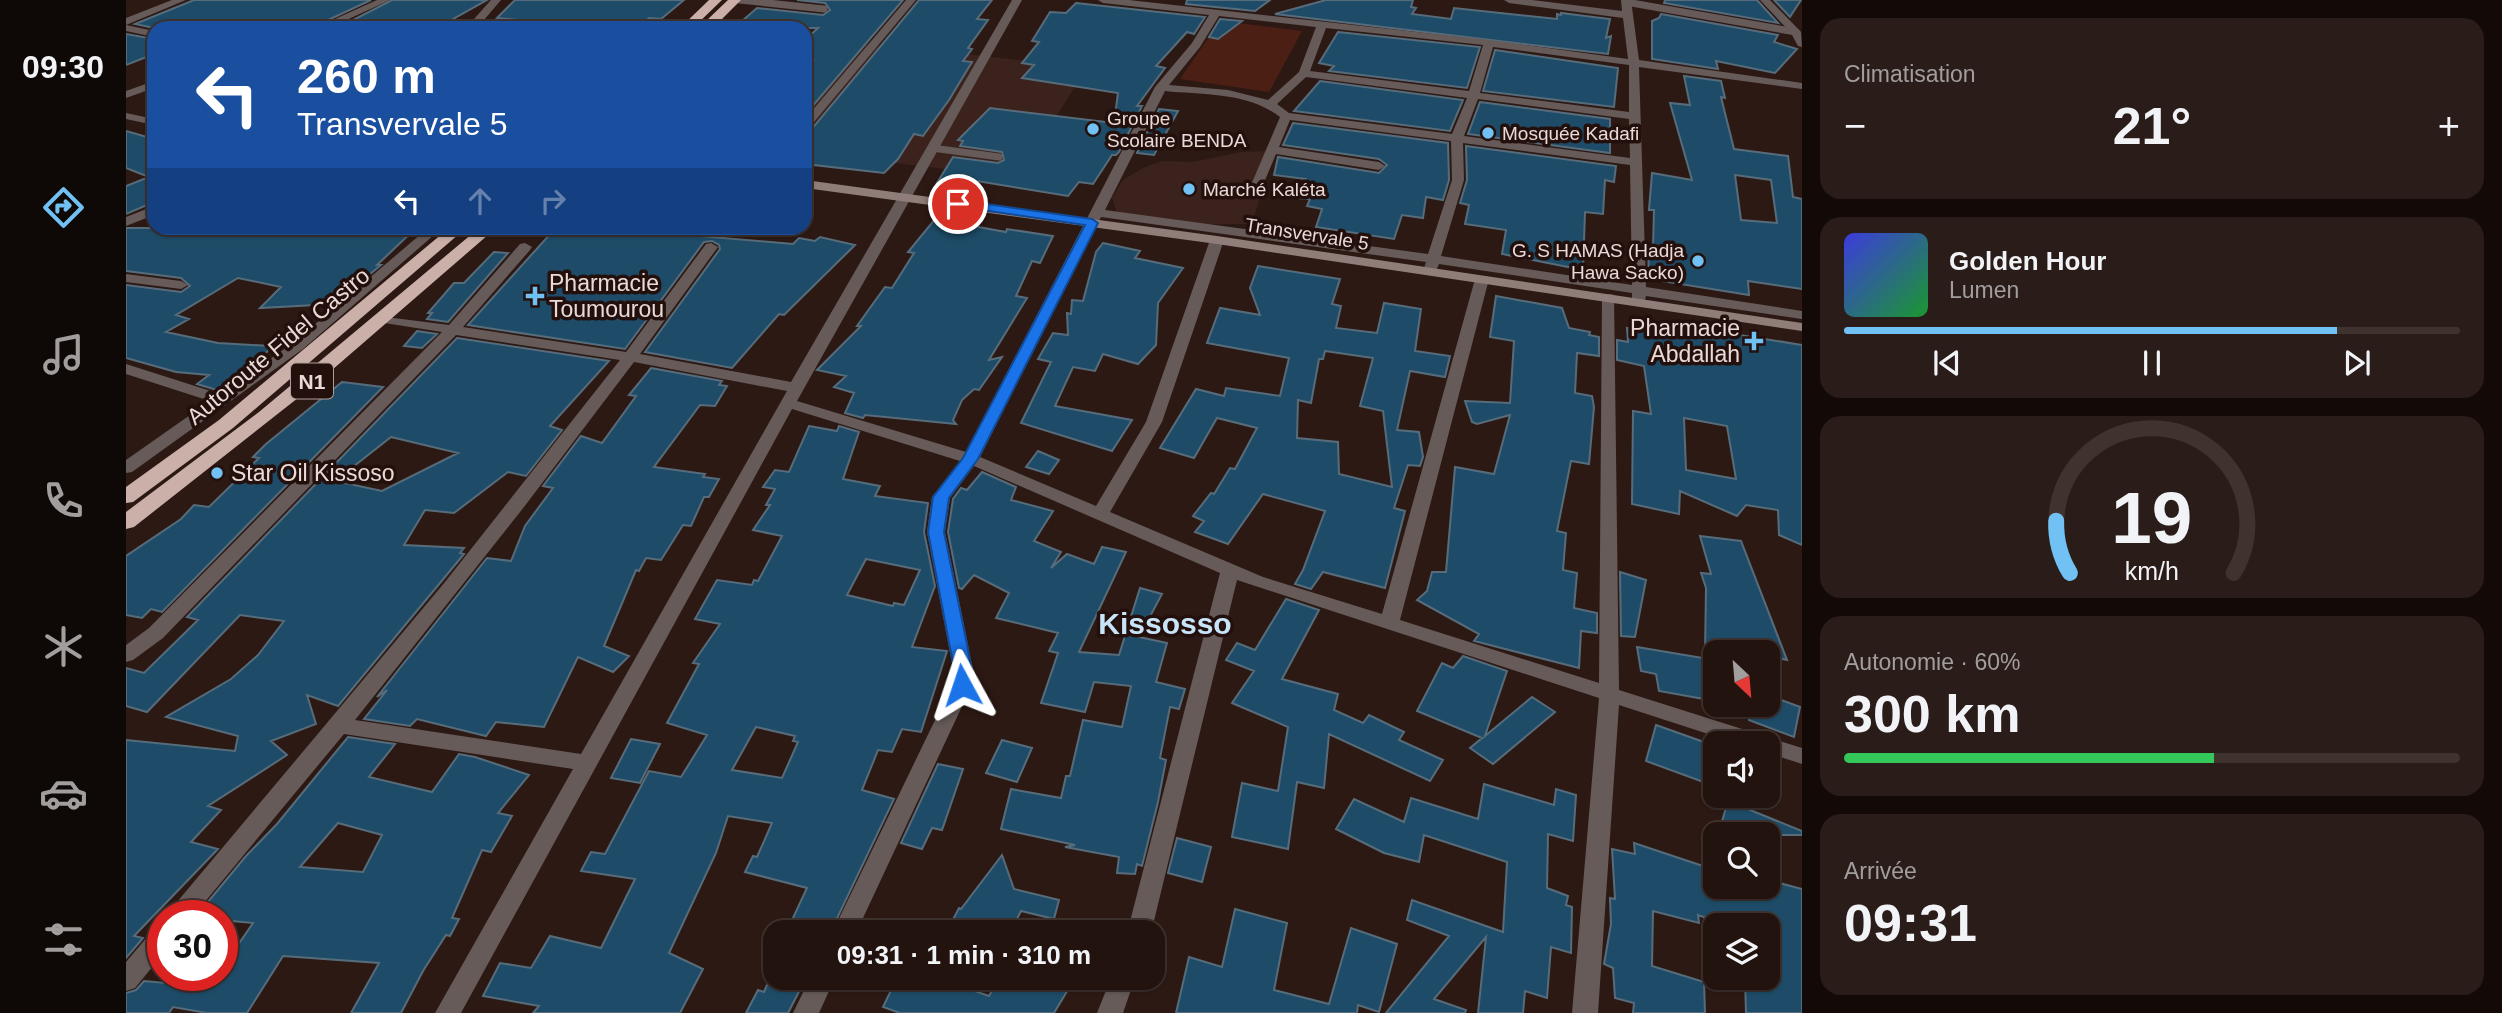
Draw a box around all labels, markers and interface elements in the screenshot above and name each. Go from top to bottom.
text: 09:30 [22,49,104,85]
icon: left [182,49,273,140]
text: 260 m [297,49,436,103]
text: Climatisation [1844,61,1976,87]
text: 21° [2113,97,2191,155]
text: − [1844,105,1866,147]
text: + [2438,105,2460,147]
text: Transvervale 5 [297,106,507,142]
place label: Groupe Scolaire BENDA [1107,108,1247,151]
marker: Groupe Scolaire BENDA [1085,121,1101,137]
place label: Mosquée Kadafi [1502,123,1639,144]
marker: Mosquée Kadafi [1480,125,1496,141]
pin [928,174,988,234]
place label: Marché Kaléta [1203,179,1326,200]
marker: Marché Kaléta [1181,181,1197,197]
icon: left [388,182,426,220]
icon: ahead [461,182,499,220]
icon: right [534,182,572,220]
icon: directions [39,183,88,232]
icon: arrive [939,185,977,223]
street label: Transvervale 5 [1244,214,1370,254]
place label: G. S HAMAS (Hadja Hawa Sacko) [1512,240,1684,283]
text: Golden Hour [1949,246,2106,276]
marker: G. S HAMAS (Hadja Hawa Sacko) [1690,253,1706,269]
street label: Autoroute Fidel Castro [182,262,374,430]
place label: Pharmacie Toumourou [549,270,664,322]
text: Lumen [1949,277,2019,303]
marker: Pharmacie Toumourou [527,288,543,304]
place label: Pharmacie Abdallah [1630,315,1740,367]
icon: music [39,330,88,379]
marker: Pharmacie Abdallah [1746,333,1762,349]
icon: previous [1928,344,1966,382]
icon: pause [2133,344,2171,382]
icon: next [2338,344,2376,382]
road number: N1 [291,364,333,398]
place label: Star Oil Kissoso [231,460,395,486]
marker: Star Oil Kissoso [209,465,225,481]
icon: phone [39,476,88,525]
text: 19 [2112,477,2192,558]
text: km/h [2125,556,2179,584]
district label: Kissosso [1098,607,1232,640]
icon: climate [39,622,88,671]
north arrow [1703,640,1780,718]
map controls [1703,640,1780,990]
position arrow [925,648,999,722]
text: Autonomie · 60% [1844,649,2020,675]
text: 300 km [1844,685,2020,743]
button: sound [1703,731,1780,808]
icon: car [39,769,88,818]
button: search [1703,822,1780,899]
text: Arrivée [1844,858,1917,884]
text: 09:31 [1844,894,1977,952]
speed limit sign: 30 [147,900,238,991]
button: layers [1703,913,1780,990]
icon: filters [39,915,88,964]
text: 09:31 · 1 min · 310 m [837,940,1091,970]

